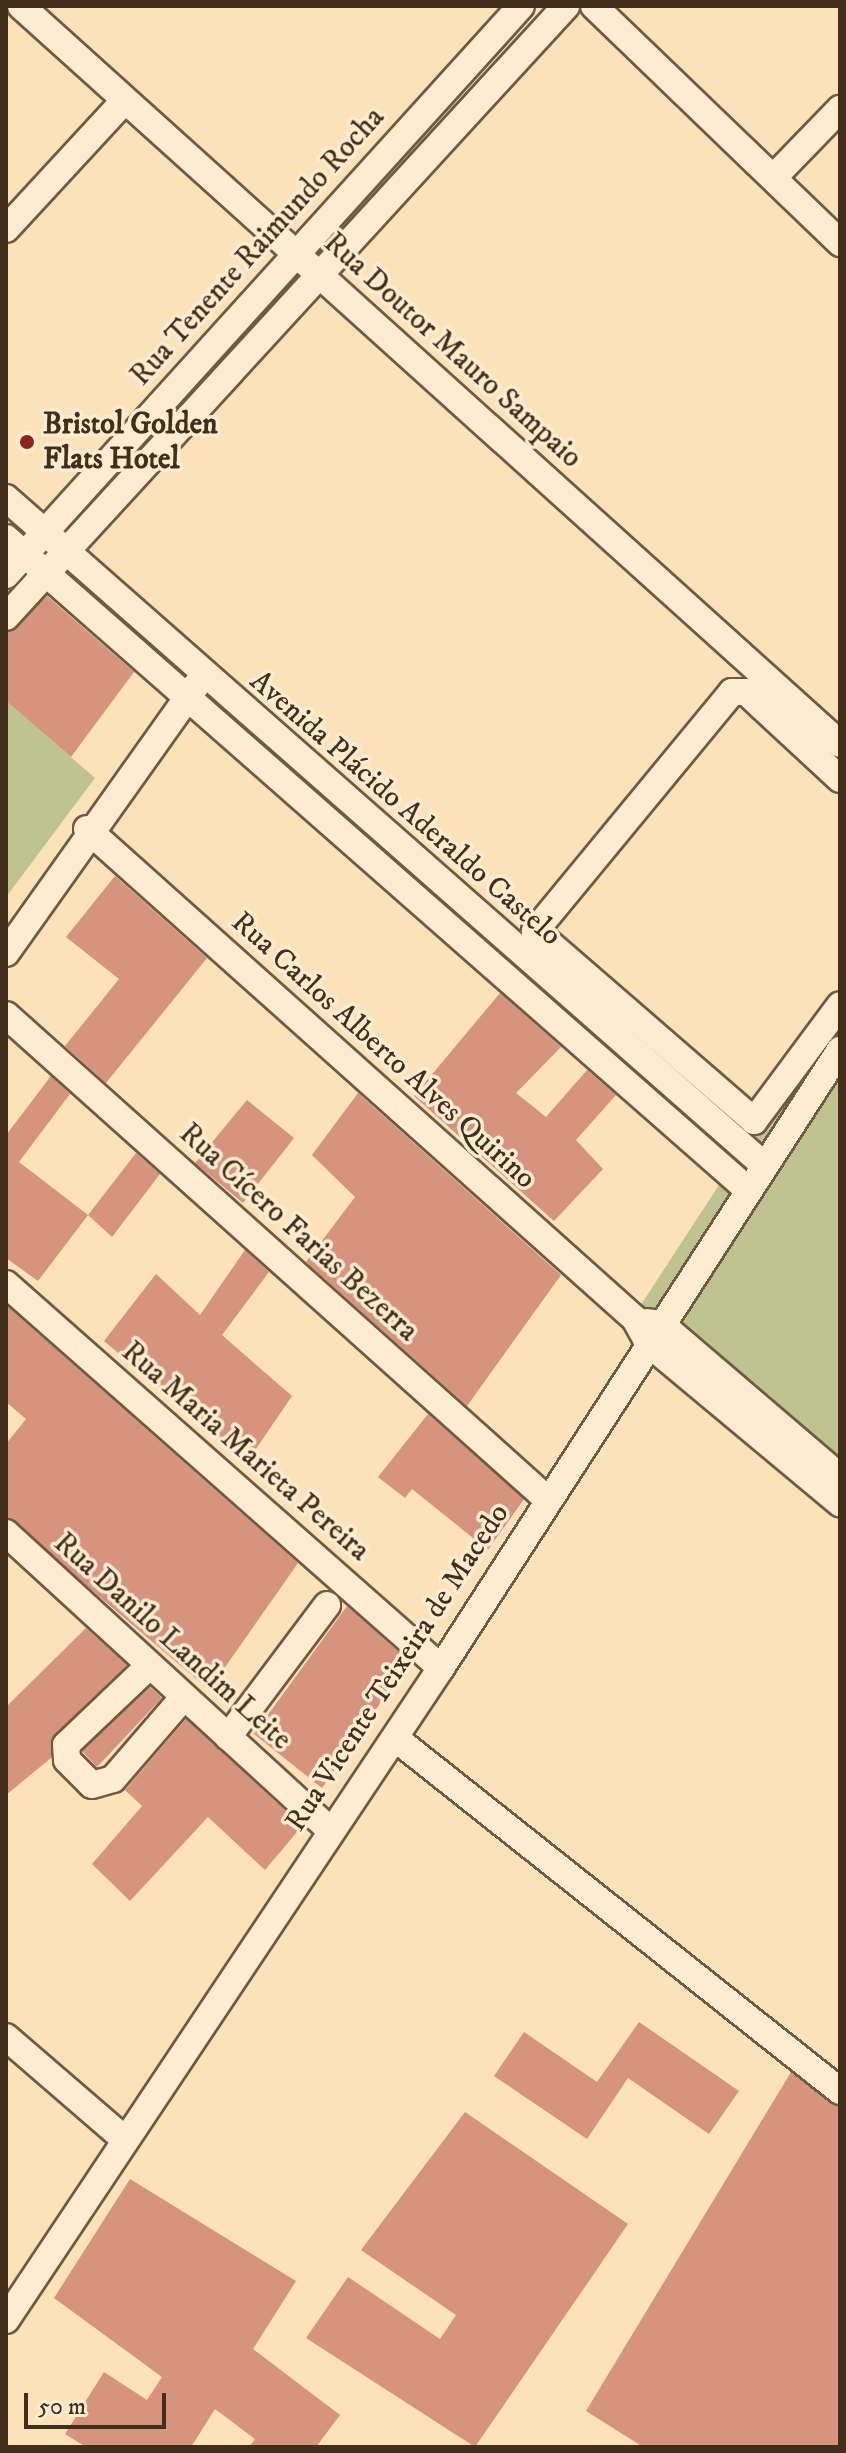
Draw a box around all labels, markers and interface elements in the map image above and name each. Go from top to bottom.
street label: Rua Tenente Raimundo Rocha [123,100,393,394]
street label: Rua Doutor Mauro Sampaio [316,226,588,476]
place label: Bristol Golden Flats Hotel [43,407,218,478]
marker: Bristol Golden Flats Hotel [18,433,36,451]
street label: Avenida Plácido Aderaldo Castelo [242,664,568,954]
street label: Rua Carlos Alberto Alves Quirino [223,905,543,1197]
street label: Rua Cícero Farias Bezerra [171,1116,425,1350]
street label: Rua Maria Marieta Pereira [114,1335,376,1569]
street label: Rua Vicente Teixeira de Macedo [279,1497,517,1839]
street label: Rua Danilo Landim Leite [46,1526,298,1758]
scale bar [28,2377,170,2427]
text: 50 m [38,2392,86,2422]

